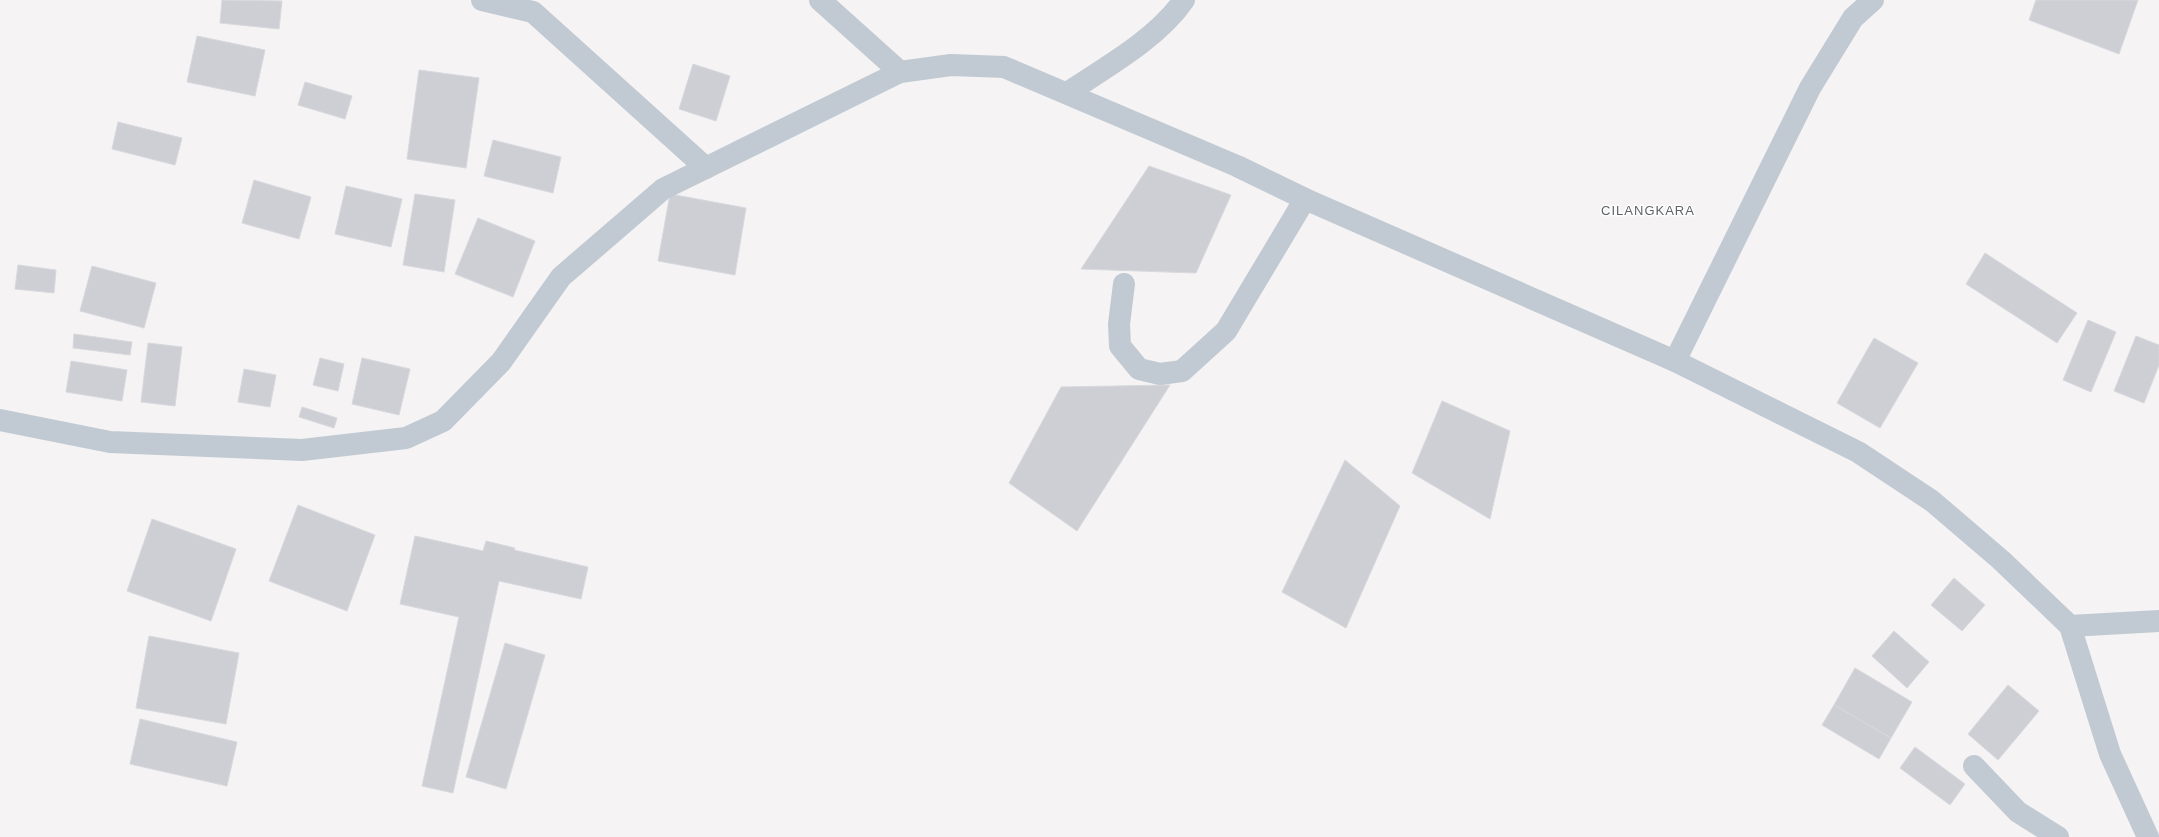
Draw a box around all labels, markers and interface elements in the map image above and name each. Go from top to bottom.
district label: CILANGKARA [1601,203,1695,218]

